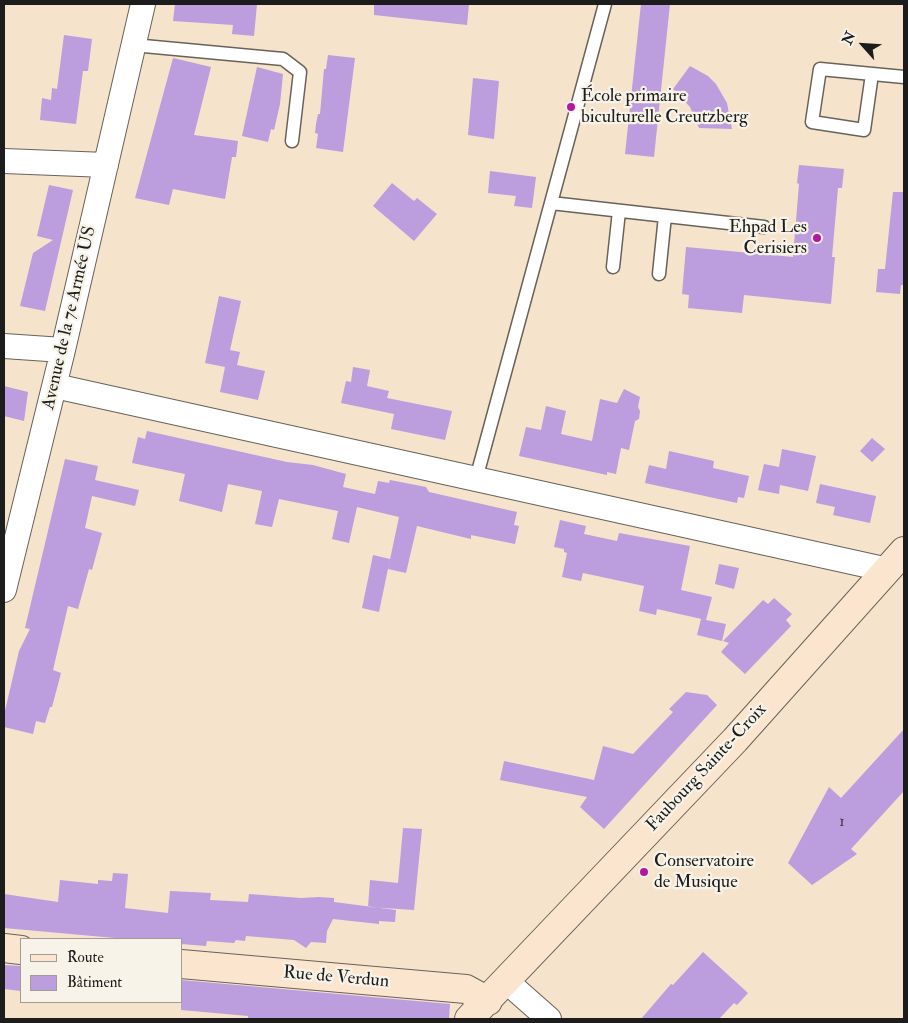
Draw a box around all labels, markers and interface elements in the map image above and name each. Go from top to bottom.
north arrow [838,20,888,70]
text: N [839,29,859,48]
place label: École primaire biculturelle Creutzberg [581,86,748,128]
marker: École primaire biculturelle Creutzberg [565,101,577,113]
place label: Ehpad Les Cerisiers [729,217,807,260]
street label: Avenue de la 7e Armée US [38,224,102,412]
marker: Ehpad Les Cerisiers [811,232,823,244]
street label: Faubourg Sainte-Croix [642,700,772,836]
house number: 1 [839,814,845,832]
place label: Conservatoire de Musique [654,851,754,894]
marker: Conservatoire de Musique [638,866,650,878]
legend [20,938,182,1003]
text: Route [67,948,104,967]
street label: Rue de Verdun [282,963,390,993]
text: Bâtiment [67,973,122,992]

